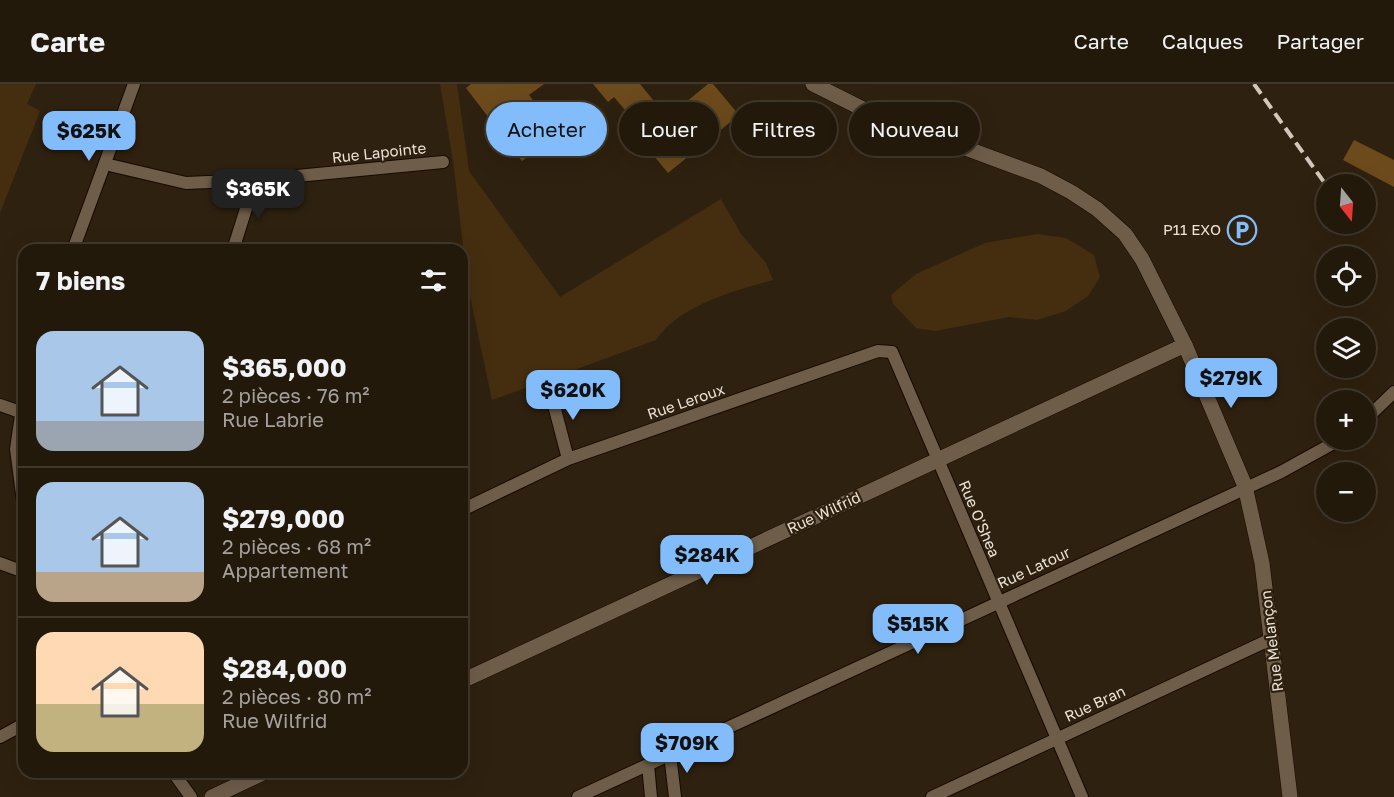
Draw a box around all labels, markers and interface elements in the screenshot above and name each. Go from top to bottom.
text: Carte [30,25,105,58]
text: Carte [1073,28,1129,54]
text: Calques [1162,28,1243,54]
text: Partager [1276,28,1364,54]
chip: Acheter [486,102,607,156]
chip: Louer [619,102,719,156]
chip: Filtres [731,102,837,156]
chip: Nouveau [849,102,980,156]
pin: $625K [47,111,131,162]
text: $625K [57,118,122,142]
street label: Rue Lapointe [331,138,427,166]
pin: $365K [216,169,300,220]
north arrow [1316,174,1376,234]
map controls [1316,174,1376,522]
text: $365K [226,176,291,200]
parking icon: P11 EXO [1226,214,1258,246]
place label: P11 EXO [1163,220,1221,238]
button: locate [1316,246,1376,306]
icon: filters [417,264,450,297]
text: 7 biens [36,265,125,296]
button: layers [1316,318,1376,378]
text: $365,000 [222,352,347,383]
icon: home [84,355,156,427]
pin: $279K [1189,358,1273,409]
text: $279K [1199,365,1263,389]
pin: $620K [531,370,615,421]
text: $620K [540,377,606,401]
street label: Rue Leroux [645,379,727,423]
text: 2 pièces · 76 m² [222,383,370,407]
button: + [1316,390,1376,450]
text: Rue Labrie [222,407,324,431]
button: − [1316,462,1376,522]
street label: Rue O'Shea [956,477,1004,560]
street label: Rue Wilfrid [784,487,863,537]
text: $279,000 [222,503,345,534]
icon: home [84,506,156,578]
text: 2 pièces · 68 m² [222,534,371,558]
pin: $284K [665,535,749,586]
text: $284K [674,542,740,566]
street label: Rue Latour [994,542,1073,592]
text: Appartement [222,558,349,582]
street label: Rue Melançon [1256,589,1286,693]
pin: $515K [876,604,960,655]
text: $515K [887,611,949,635]
text: $284,000 [222,653,347,684]
icon: home [84,656,156,728]
street label: Rue Bran [1061,681,1128,725]
text: 2 pièces · 80 m² [222,684,371,708]
text: Rue Wilfrid [222,708,327,732]
pin: $709K [645,723,729,774]
text: $709K [655,730,719,754]

